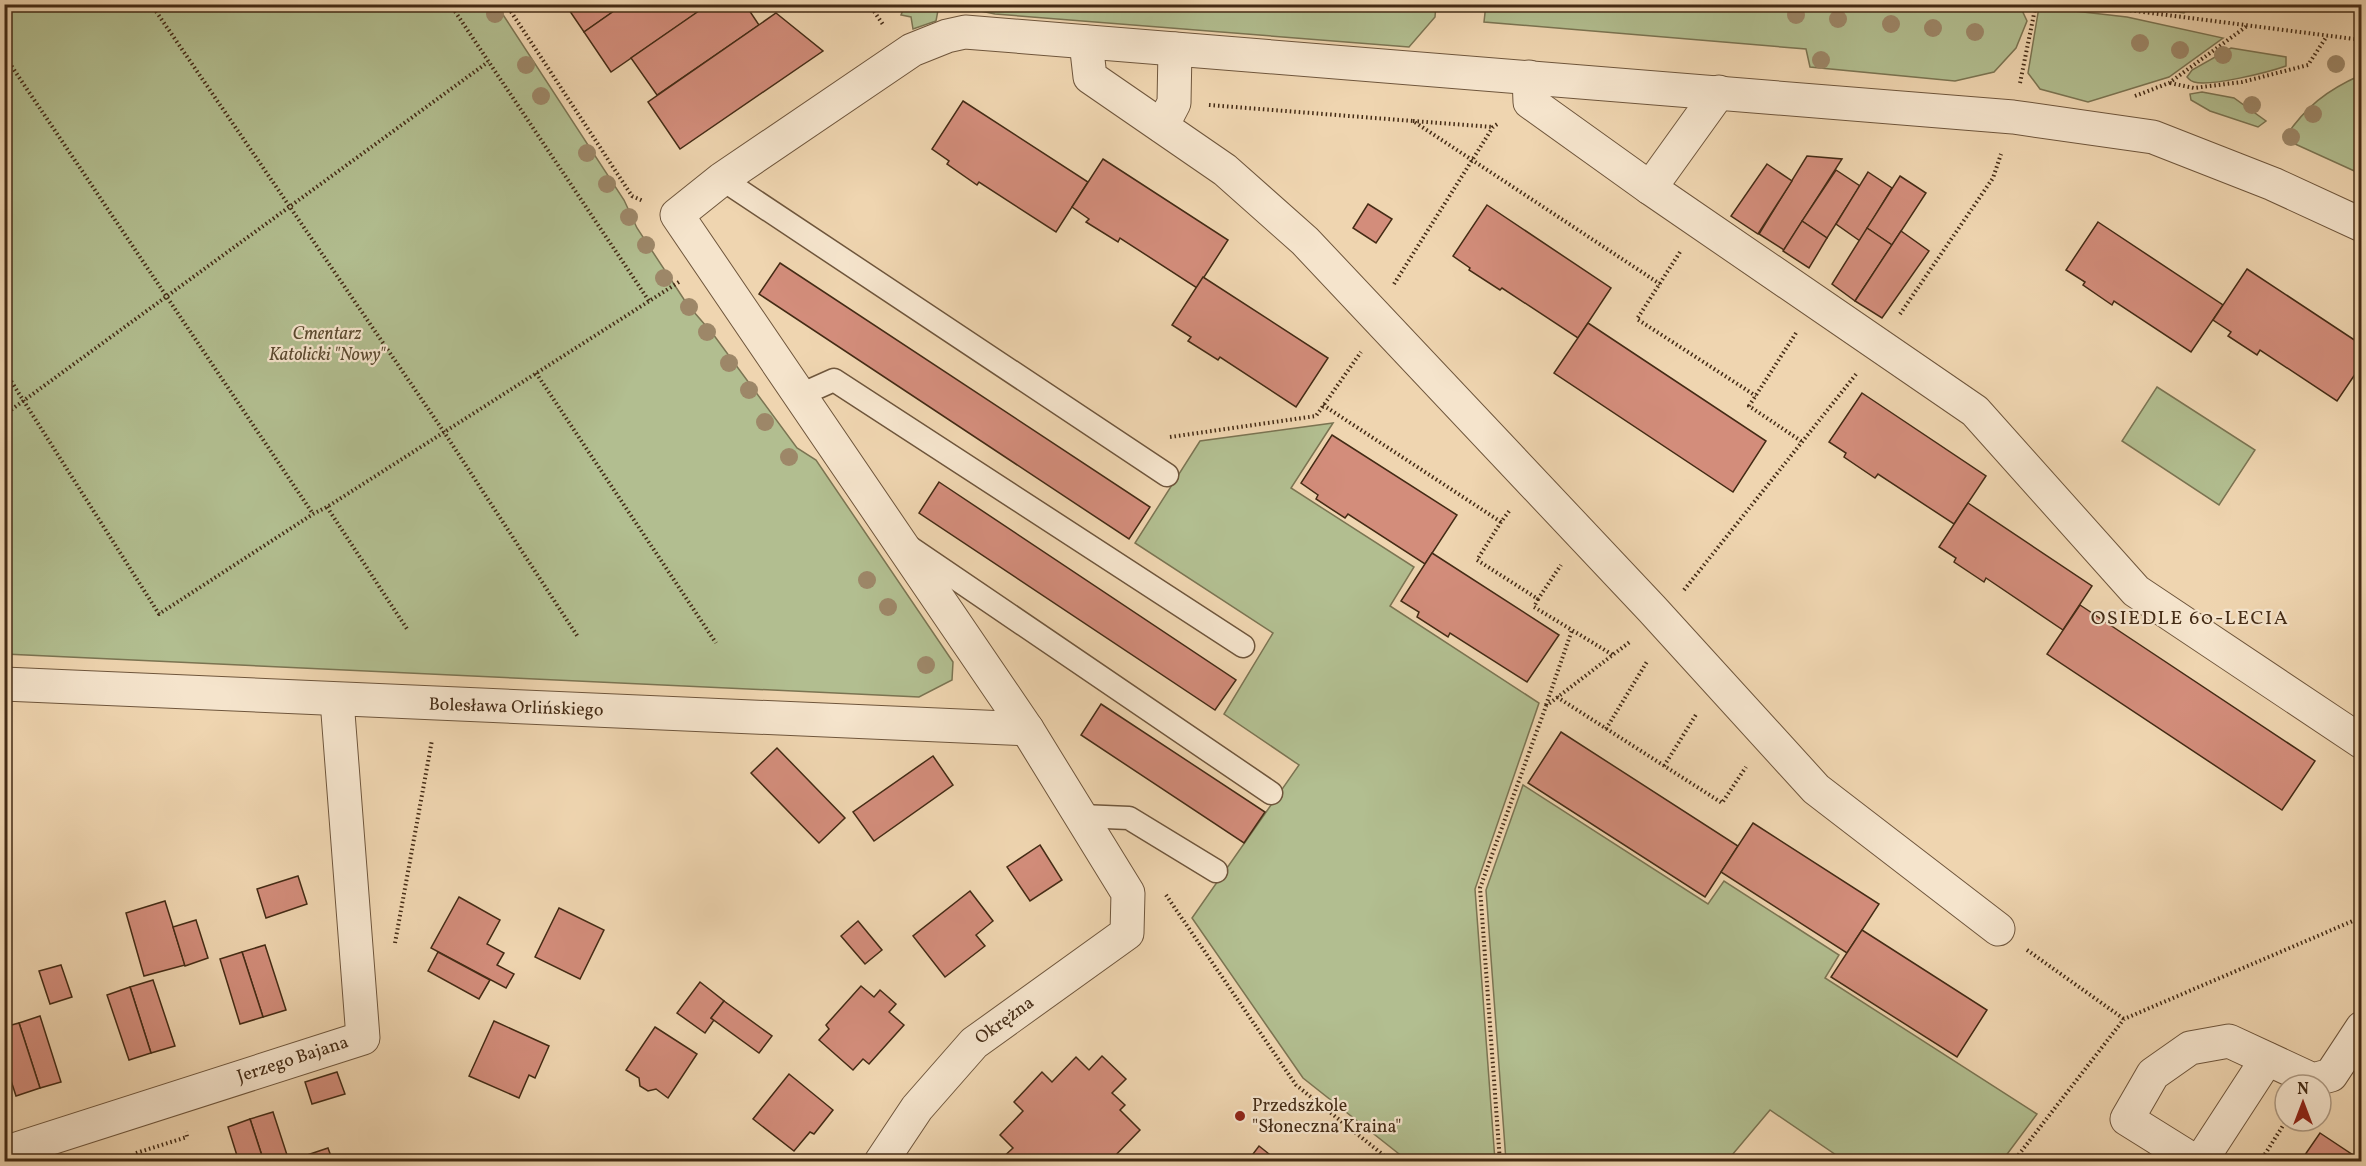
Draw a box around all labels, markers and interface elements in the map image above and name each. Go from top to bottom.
park label: Cmentarz Katolicki "Nowy" [269,322,386,368]
district label: OSIEDLE 60-LECIA [2091,605,2289,633]
street label: Bolesława Orlińskiego [428,692,604,724]
street label: Okrężna [970,991,1040,1051]
street label: Jerzego Bajana [234,1030,352,1090]
north arrow [2273,1073,2333,1133]
text: N [2297,1079,2309,1101]
place label: Przedszkole "Słoneczna Kraina" [1252,1094,1401,1140]
marker: Przedszkole "Słoneczna Kraina" [1233,1109,1247,1123]

